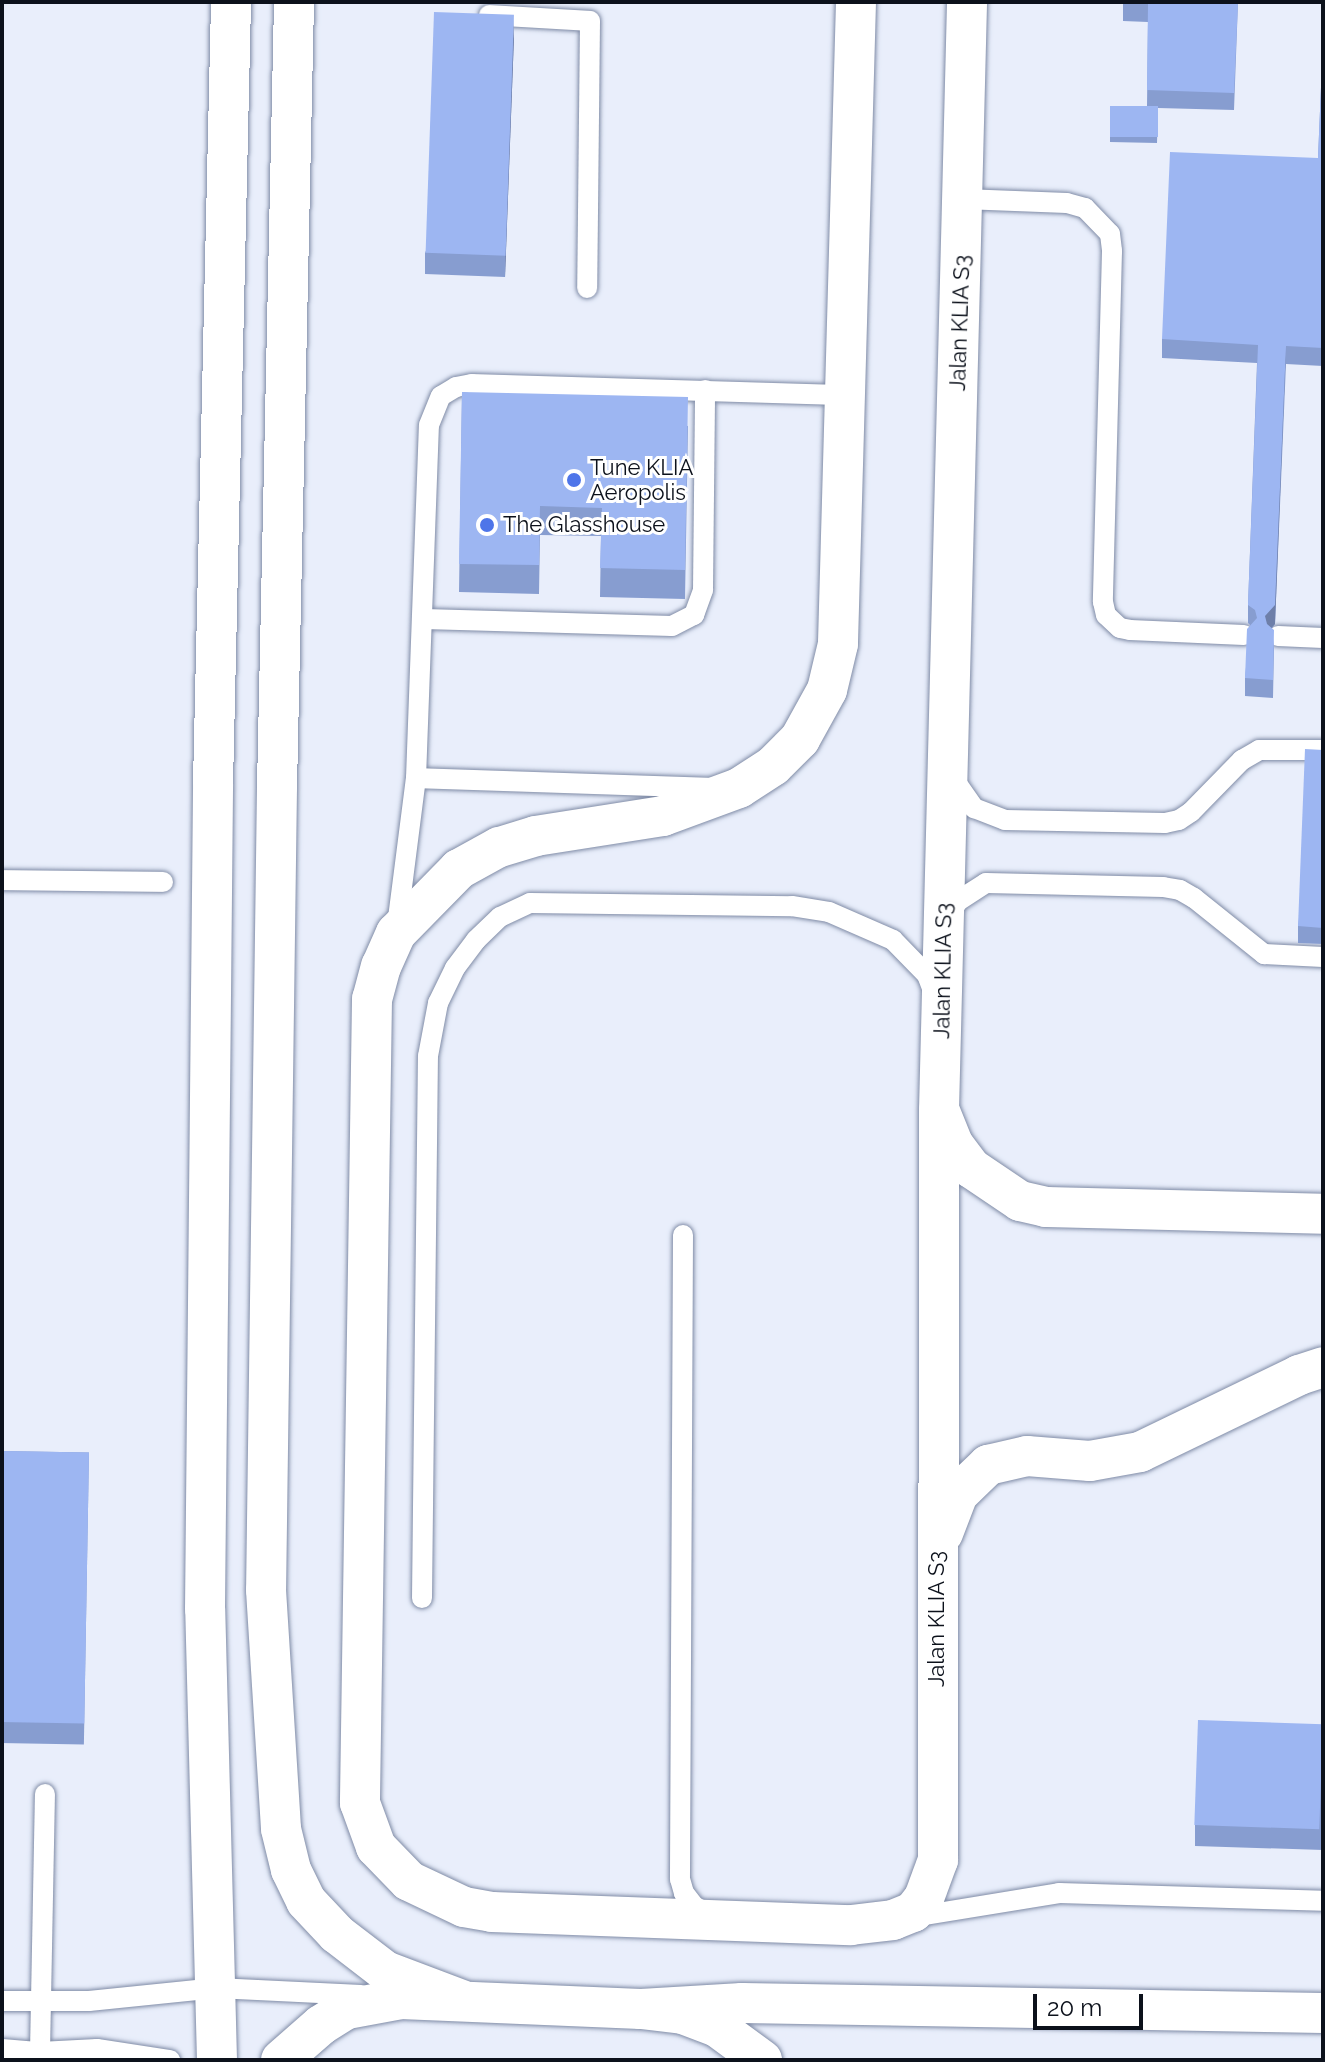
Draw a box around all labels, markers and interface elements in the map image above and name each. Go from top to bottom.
street label: Jalan KLIA S3 [944,254,976,392]
place label: Tune KLIA Aeropolis [590,454,693,506]
marker: Tune KLIA Aeropolis [565,471,583,489]
place label: The Glasshouse [503,512,665,538]
marker: The Glasshouse [478,516,496,534]
street label: Jalan KLIA S3 [929,902,957,1040]
street label: Jalan KLIA S3 [924,1551,950,1687]
scale bar [1037,1978,1147,2028]
text: 20 m [1047,1993,1102,2022]

